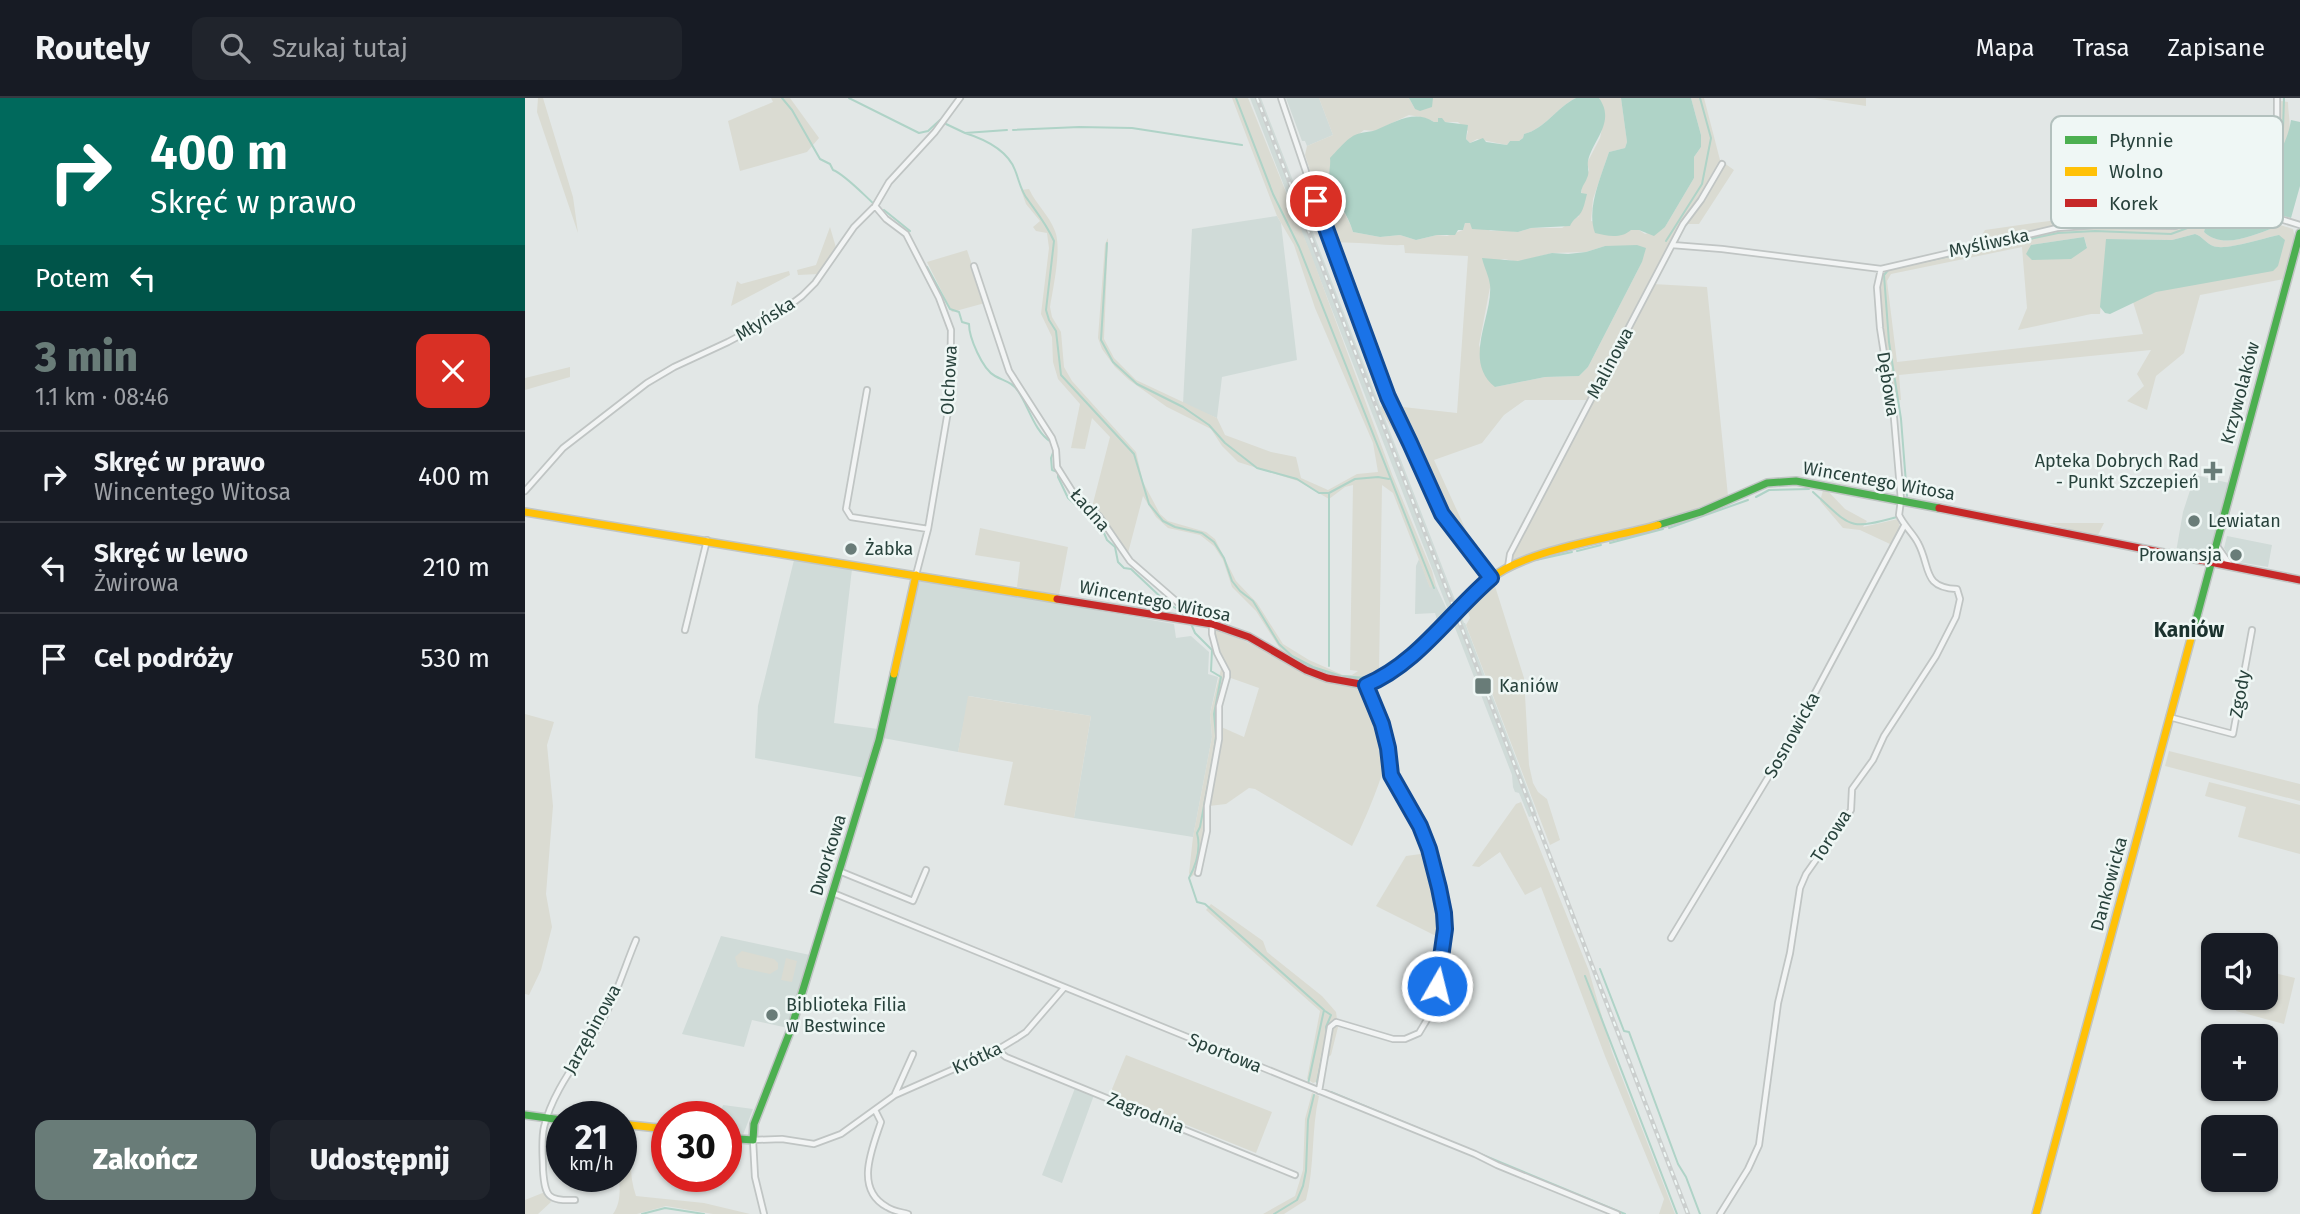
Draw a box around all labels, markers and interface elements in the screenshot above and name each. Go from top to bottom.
search box [192,17,682,80]
text: Routely [35,28,150,68]
icon: search [216,29,254,67]
text: Szukaj tutaj [272,33,408,64]
text: Mapa [1976,34,2035,62]
text: Trasa [2073,34,2130,62]
text: Zapisane [2168,34,2265,62]
legend [2051,116,2283,228]
text: 400 m [150,123,288,182]
icon: right [35,126,126,217]
text: Płynnie [2109,129,2173,152]
text: Wolno [2109,160,2163,183]
pin [1286,171,1346,231]
icon: arrive [1297,182,1335,220]
text: Skręć w prawo [150,183,357,221]
text: Korek [2109,192,2158,215]
street label: Myśliwska [1947,224,2031,262]
icon: left [124,259,162,297]
text: Potem [35,263,110,294]
street label: Młyńska [731,292,799,346]
street label: Malinowa [1582,324,1638,402]
text: 3 min [35,332,138,382]
button: close [416,334,490,408]
street label: Krzywolaków [2216,339,2264,447]
street label: Olchowa [936,345,962,415]
street label: Dębowa [1872,350,1904,418]
text: 1.1 km · 08:46 [35,383,169,411]
text: Skręć w prawo [94,447,265,478]
place label: Apteka Dobrych Rad - Punkt Szczepień [2035,450,2199,493]
street label: Wincentego Witosa [1801,457,1957,505]
icon: right [35,458,73,496]
text: 400 m [418,461,490,492]
marker: Apteka Dobrych Rad - Punkt Szczepień [2205,463,2221,479]
text: Wincentego Witosa [94,478,291,506]
street label: Ładna [1065,484,1115,536]
place label: Lewiatan [2208,510,2281,532]
marker: Lewiatan [2186,513,2202,529]
text: Skręć w lewo [94,538,248,569]
place label: Żabka [865,538,913,560]
marker: Żabka [843,541,859,557]
place label: Prowansja [2139,544,2222,566]
marker: Prowansja [2228,547,2244,563]
icon: left [35,549,73,587]
text: 210 m [423,552,490,583]
text: Żwirowa [94,569,179,597]
street label: Wincentego Witosa [1077,575,1233,627]
district label: Kaniów [2154,617,2225,643]
icon: arrive [35,640,73,678]
text: Cel podróży [94,643,233,674]
text: 530 m [421,643,490,674]
street label: Zgody [2225,668,2255,720]
place label: Kaniów [1499,675,1558,697]
marker: Kaniów [1473,676,1493,696]
street label: Sosnowicka [1759,688,1825,782]
street label: Torowa [1806,806,1856,866]
street label: Dworkowa [805,812,851,898]
street label: Dankowicka [2086,834,2132,934]
map controls [2201,933,2278,1192]
button: sound [2201,933,2278,1010]
position arrow [1400,949,1474,1023]
street label: Jarzębinowa [558,980,626,1078]
place label: Biblioteka Filia w Bestwince [786,994,907,1037]
marker: Biblioteka Filia w Bestwince [764,1007,780,1023]
button: + [2201,1024,2278,1101]
street label: Sportowa [1185,1028,1265,1078]
street label: Krótka [948,1037,1006,1079]
street label: Zagrodnia [1104,1088,1188,1138]
speed limit sign: 30 [651,1101,742,1192]
button: − [2201,1115,2278,1192]
text: 21 [575,1116,608,1158]
button: Zakończ [35,1120,256,1200]
button: Udostępnij [270,1120,490,1200]
text: km/h [569,1153,614,1175]

